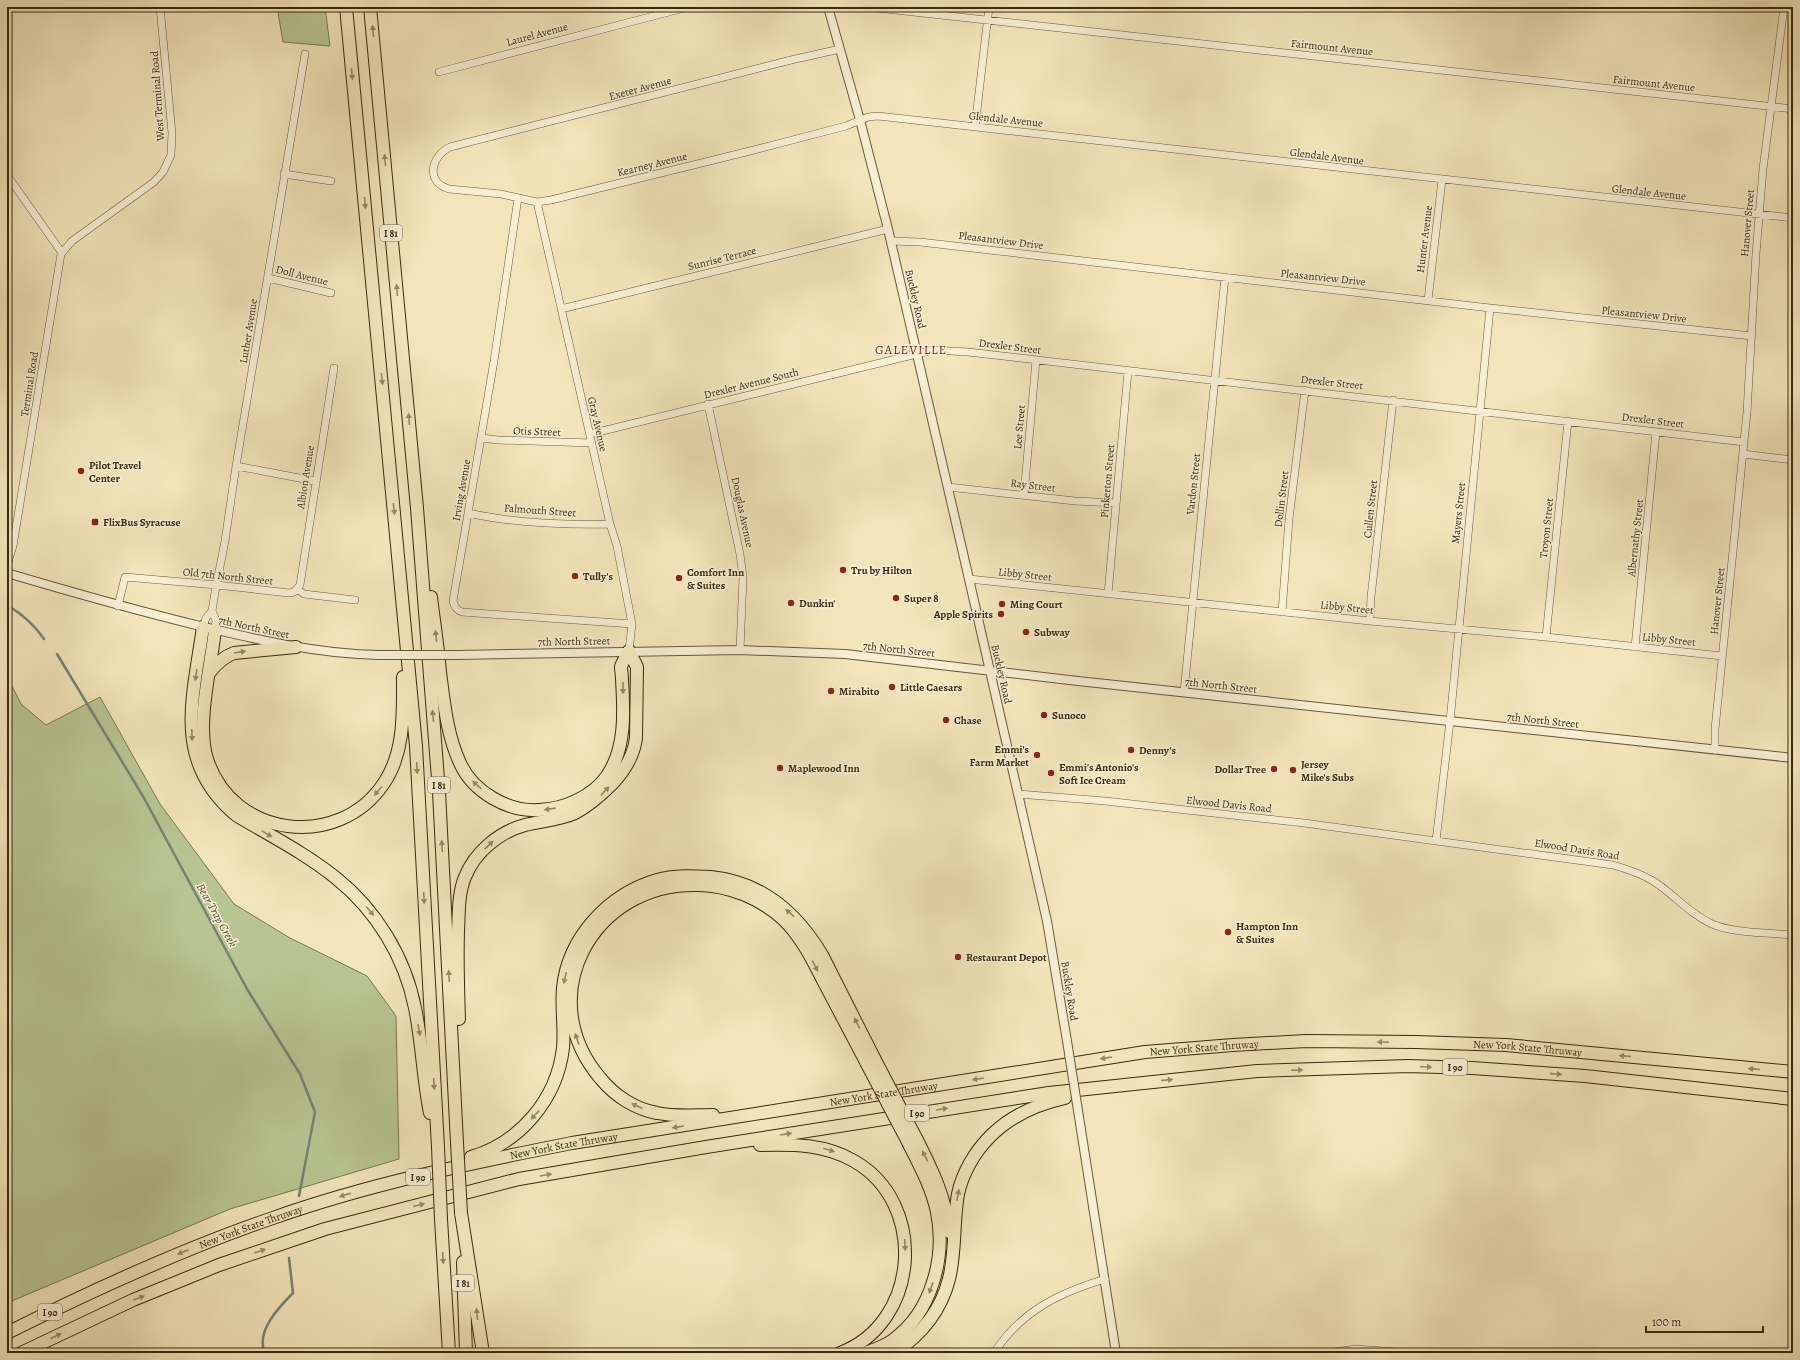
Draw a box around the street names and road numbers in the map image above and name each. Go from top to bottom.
street label: Laurel Avenue [505,19,570,50]
street label: Fairmount Avenue [1290,36,1374,59]
street label: West Terminal Road [147,50,168,143]
street label: Fairmount Avenue [1612,72,1696,95]
street label: Exeter Avenue [607,73,673,104]
street label: Glendale Avenue [968,108,1044,131]
street label: Glendale Avenue [1289,145,1365,168]
street label: Kearney Avenue [616,149,689,180]
street label: Glendale Avenue [1611,181,1687,204]
street label: Hanover Street [1737,188,1758,257]
street label: Hunter Avenue [1413,204,1436,274]
road number: I 81 [380,225,402,241]
street label: Pleasantview Drive [958,228,1044,253]
street label: Sunrise Terrace [686,243,758,274]
street label: Doll Avenue [274,262,330,289]
street label: Pleasantview Drive [1280,266,1366,289]
street label: Buckley Road [901,268,930,330]
street label: Luther Avenue [236,298,261,364]
street label: Pleasantview Drive [1601,303,1687,326]
street label: Drexler Street [978,335,1042,358]
street label: Terminal Road [17,350,42,418]
street label: Drexler Avenue South [702,364,800,403]
street label: Drexler Street [1300,372,1364,393]
street label: Gray Avenue [584,395,611,453]
street label: Lee Street [1010,404,1029,450]
street label: Drexler Street [1621,409,1685,432]
street label: Otis Street [513,423,562,440]
street label: Pinkerton Street [1097,443,1118,518]
street label: Albion Avenue [293,444,318,511]
street label: Vardon Street [1183,452,1204,517]
street label: Irving Avenue [449,458,474,522]
street label: Dollin Street [1271,470,1292,528]
street label: Douglas Avenue [728,475,757,549]
street label: Ray Street [1009,475,1057,496]
street label: Cullen Street [1360,479,1381,539]
street label: Mayers Street [1448,481,1469,544]
street label: Troyon Street [1536,497,1557,559]
street label: Albernathy Street [1624,498,1647,579]
street label: Falmouth Street [503,500,577,521]
street label: Old 7th North Street [182,564,274,589]
street label: Libby Street [997,564,1053,585]
street label: Hanover Street [1707,566,1729,635]
street label: Libby Street [1319,597,1375,618]
street label: 7th North Street [217,613,291,642]
street label: Libby Street [1641,629,1697,650]
street label: 7th North Street [538,633,611,650]
street label: 7th North Street [862,638,936,661]
street label: Buckley Road [987,643,1016,705]
street label: 7th North Street [1184,674,1258,697]
street label: 7th North Street [1506,709,1580,732]
road number: I 81 [428,777,450,793]
street label: Elwood Davis Road [1185,793,1273,816]
street label: Elwood Davis Road [1533,835,1621,864]
street label: Buckley Road [1057,960,1082,1022]
street label: New York State Thruway [1149,1037,1259,1060]
street label: New York State Thruway [1473,1037,1583,1060]
road number: I 90 [1443,1059,1467,1075]
street label: New York State Thruway [828,1078,939,1110]
road number: I 90 [905,1105,929,1121]
street label: New York State Thruway [509,1129,619,1163]
road number: I 90 [406,1169,430,1185]
street label: New York State Thruway [197,1201,305,1253]
road number: I 81 [452,1275,474,1291]
road number: I 90 [38,1304,62,1320]

